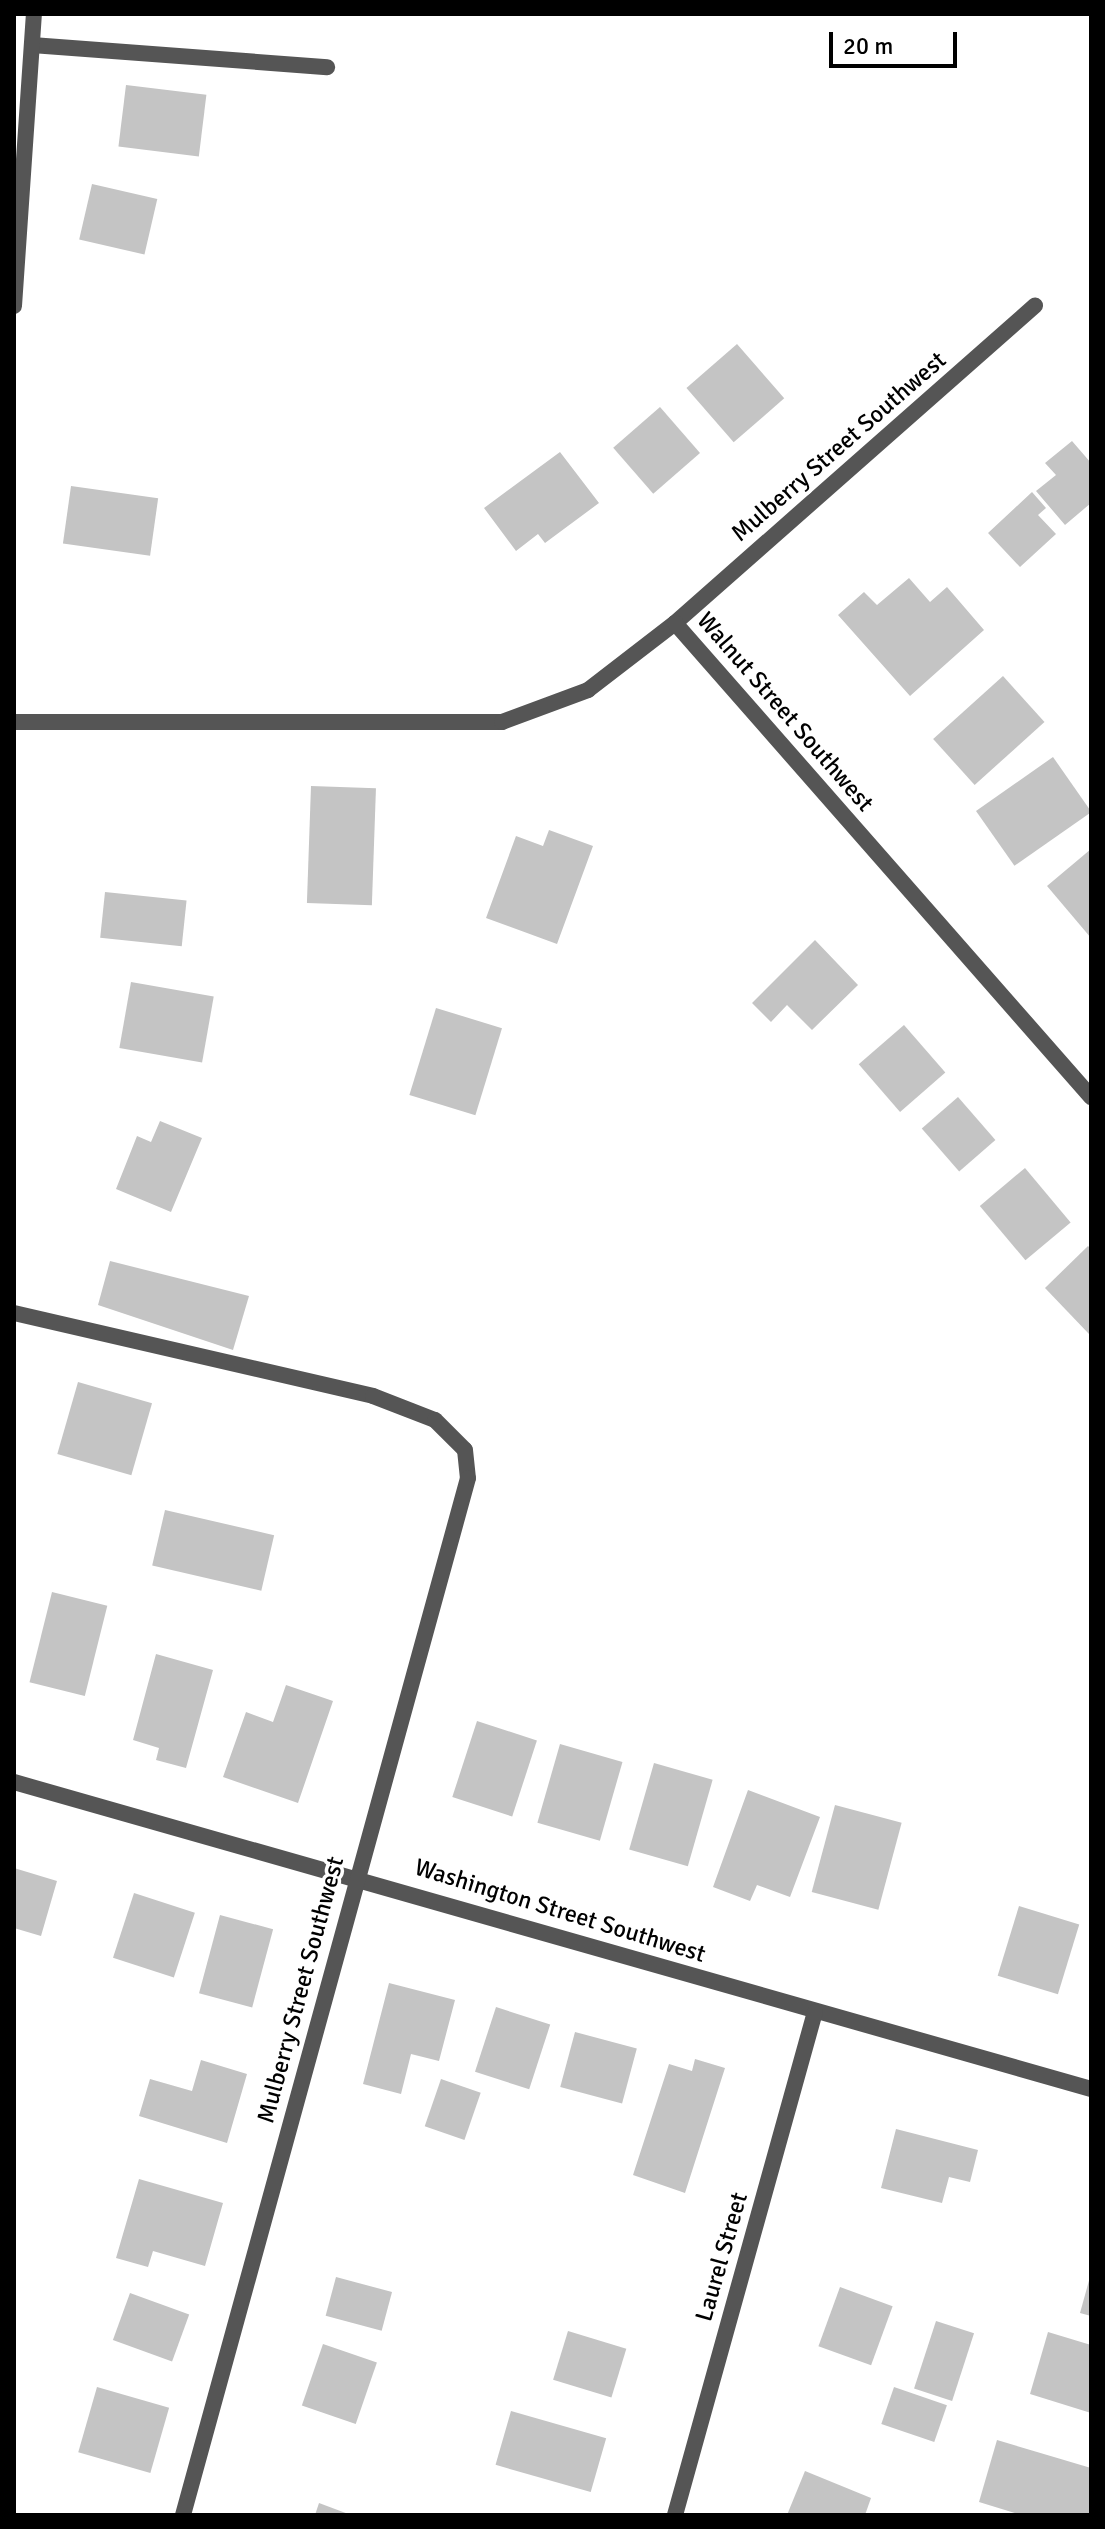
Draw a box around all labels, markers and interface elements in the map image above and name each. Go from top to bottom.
scale bar [833,16,961,66]
text: 20 m [843,31,893,61]
street label: Mulberry Street Southwest [726,346,952,548]
street label: Walnut Street Southwest [691,607,879,817]
street label: Washington Street Southwest [411,1853,709,1969]
street label: Mulberry Street Southwest [252,1854,350,2126]
street label: Laurel Street [690,2189,754,2325]

